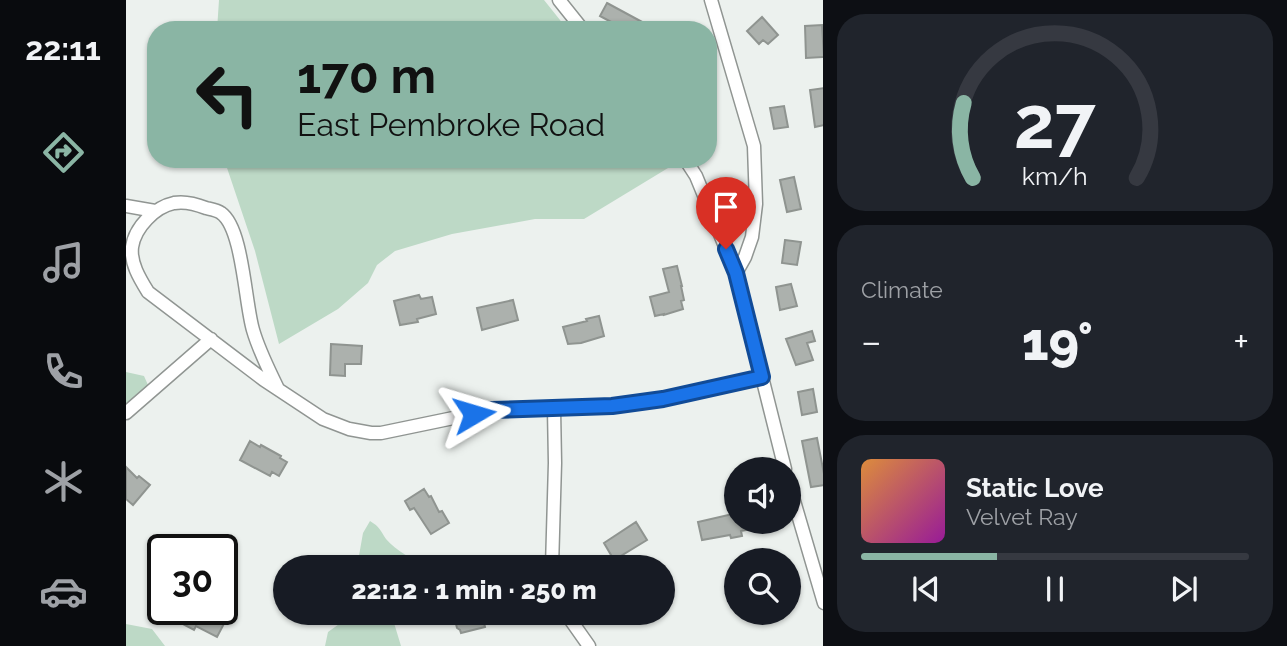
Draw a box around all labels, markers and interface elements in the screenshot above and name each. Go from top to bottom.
text: 22:11 [25,30,101,67]
text: 170 m [297,47,436,104]
icon: left [182,49,273,140]
text: 27 [1014,81,1096,166]
text: East Pembroke Road [297,106,605,143]
icon: directions [39,128,88,177]
text: km/h [1022,161,1088,191]
pin [696,177,756,249]
icon: arrive [707,188,745,226]
icon: music [39,238,88,287]
text: Climate [861,276,943,303]
text: 19° [1022,311,1093,372]
text: − [861,319,881,364]
text: + [1233,319,1249,364]
icon: phone [39,347,88,396]
position arrow [437,377,511,451]
icon: climate [39,457,88,506]
map controls [724,457,801,625]
button: sound [724,457,801,534]
text: Static Love [966,473,1104,503]
text: Velvet Ray [966,503,1078,530]
speed limit sign: 30 [147,534,238,625]
button: search [724,548,801,625]
icon: car [39,567,88,616]
icon: previous [907,570,945,608]
icon: pause [1036,570,1074,608]
icon: next [1165,570,1203,608]
text: 22:12 · 1 min · 250 m [351,575,597,605]

